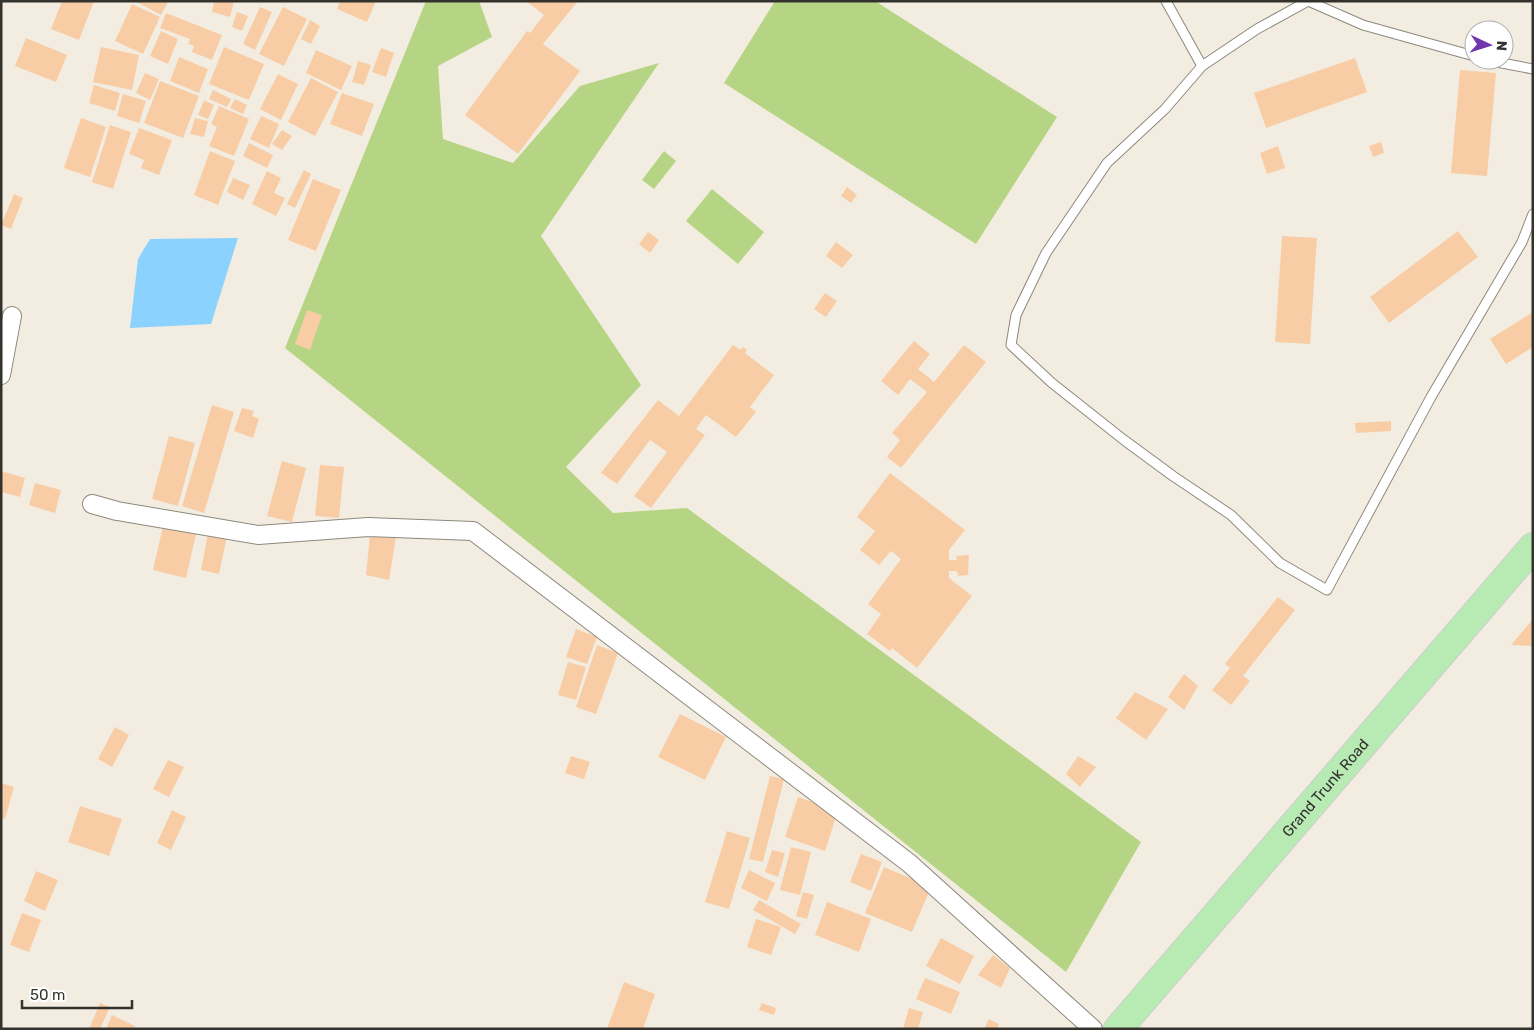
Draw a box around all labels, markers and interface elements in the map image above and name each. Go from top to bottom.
north arrow [1464,20,1514,70]
text: N [1493,40,1510,51]
street label: Grand Trunk Road [1278,735,1373,841]
scale bar [22,978,132,1010]
text: 50 m [30,986,65,1004]

